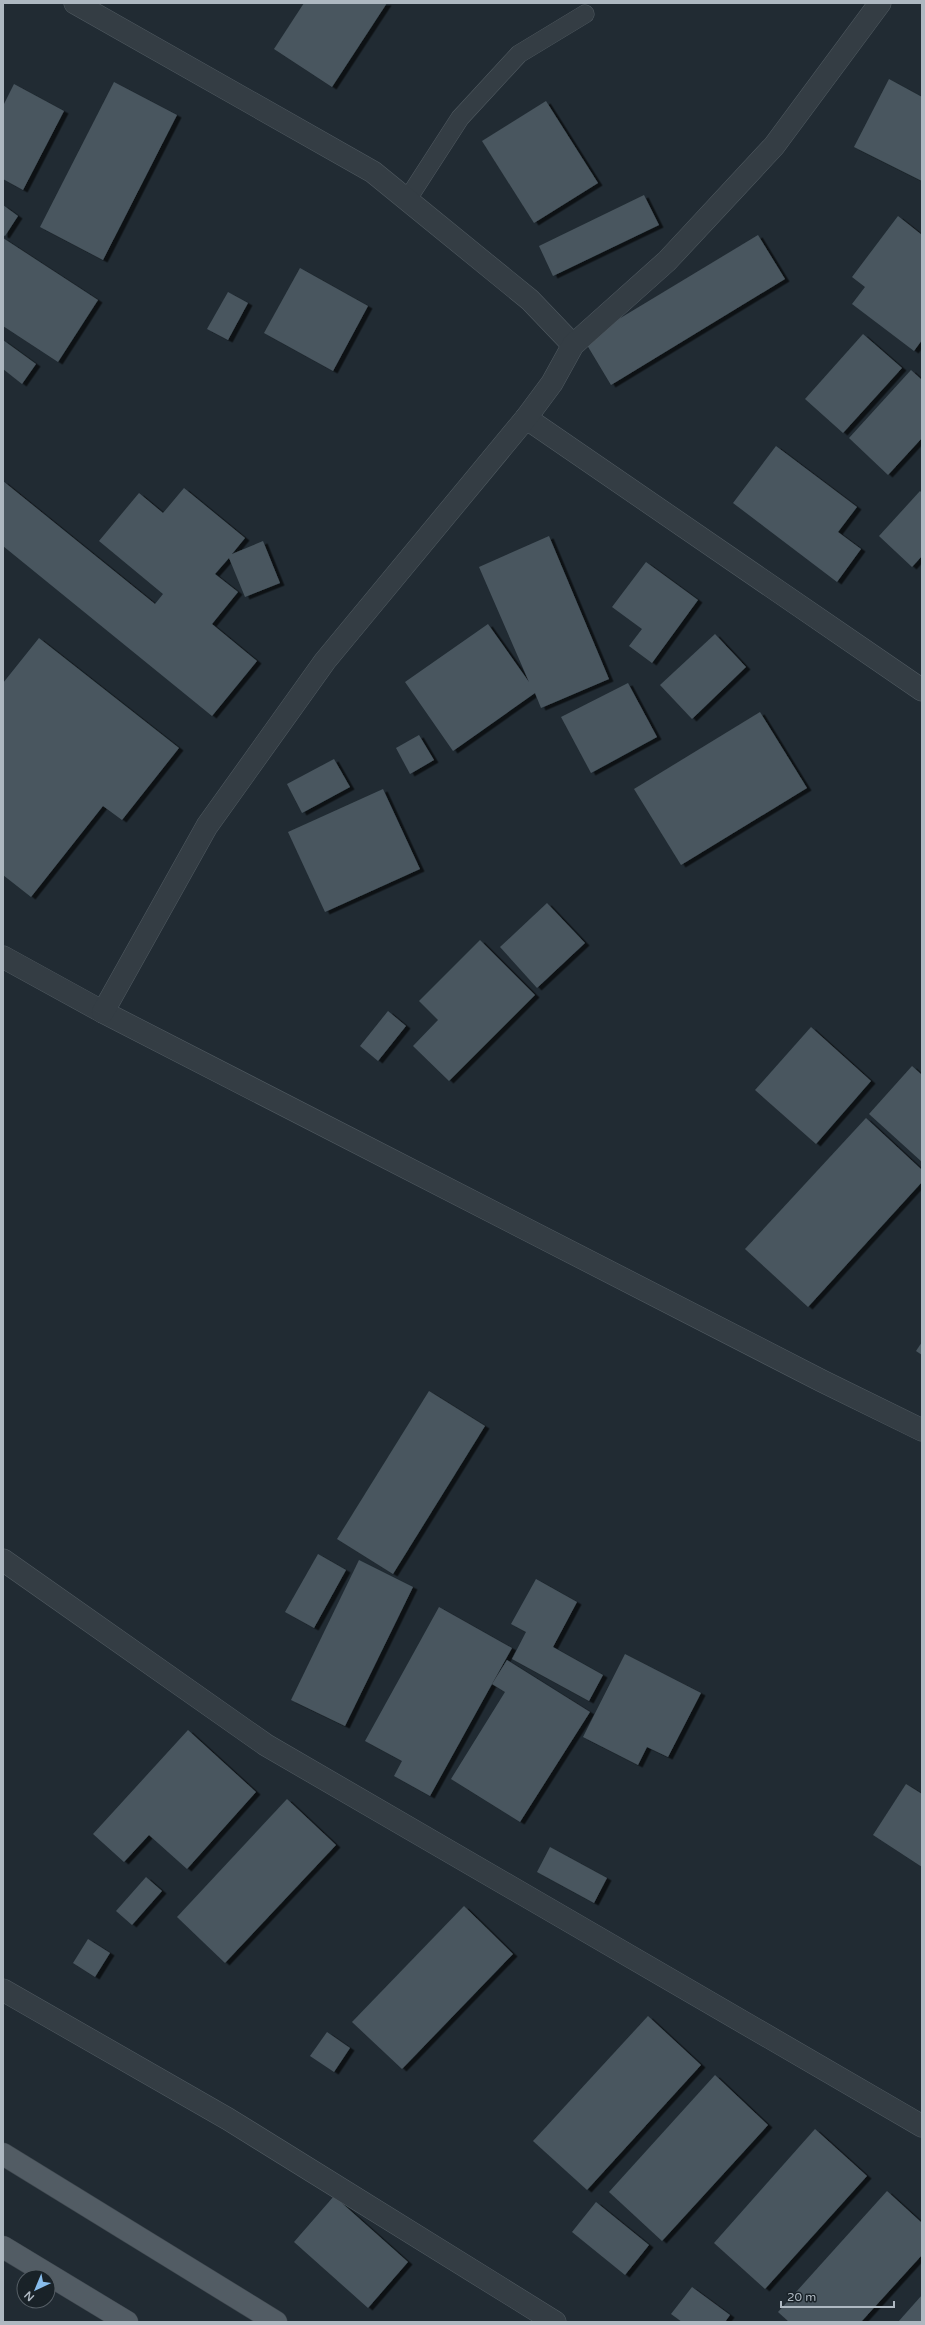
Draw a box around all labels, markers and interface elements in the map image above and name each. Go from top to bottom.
north arrow [16,2269,56,2309]
scale bar [781,2283,894,2309]
text: N [22,2288,37,2304]
text: 20 m [787,2290,816,2304]

